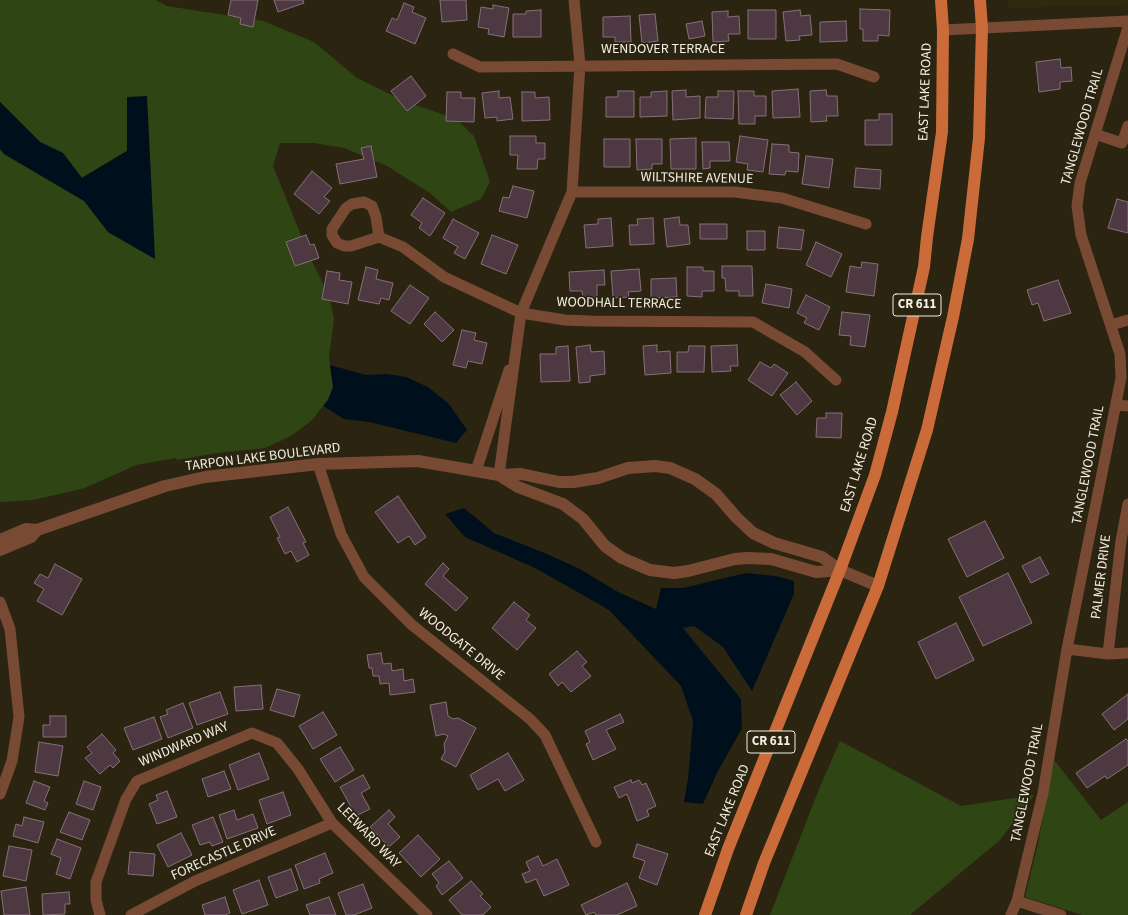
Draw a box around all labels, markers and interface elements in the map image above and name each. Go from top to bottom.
street label: WENDOVER TERRACE [601,42,725,58]
street label: EAST LAKE ROAD [916,42,936,142]
street label: TANGLEWOOD TRAIL [1058,67,1108,187]
street label: WILTSHIRE AVENUE [641,170,753,188]
road number: CR 611 [893,294,941,316]
street label: WOODHALL TERRACE [556,295,682,313]
street label: TANGLEWOOD TRAIL [1069,404,1109,526]
street label: EAST LAKE ROAD [838,415,882,515]
street label: TARPON LAKE BOULEVARD [184,440,342,476]
street label: PALMER DRIVE [1088,534,1116,620]
street label: WOODGATE DRIVE [414,605,508,685]
street label: WINDWARD WAY [137,719,231,771]
street label: TANGLEWOOD TRAIL [1008,722,1048,844]
road number: CR 611 [747,731,795,753]
street label: EAST LAKE ROAD [702,762,754,860]
street label: LEEWARD WAY [333,800,403,872]
street label: FORECASTLE DRIVE [169,823,279,885]

